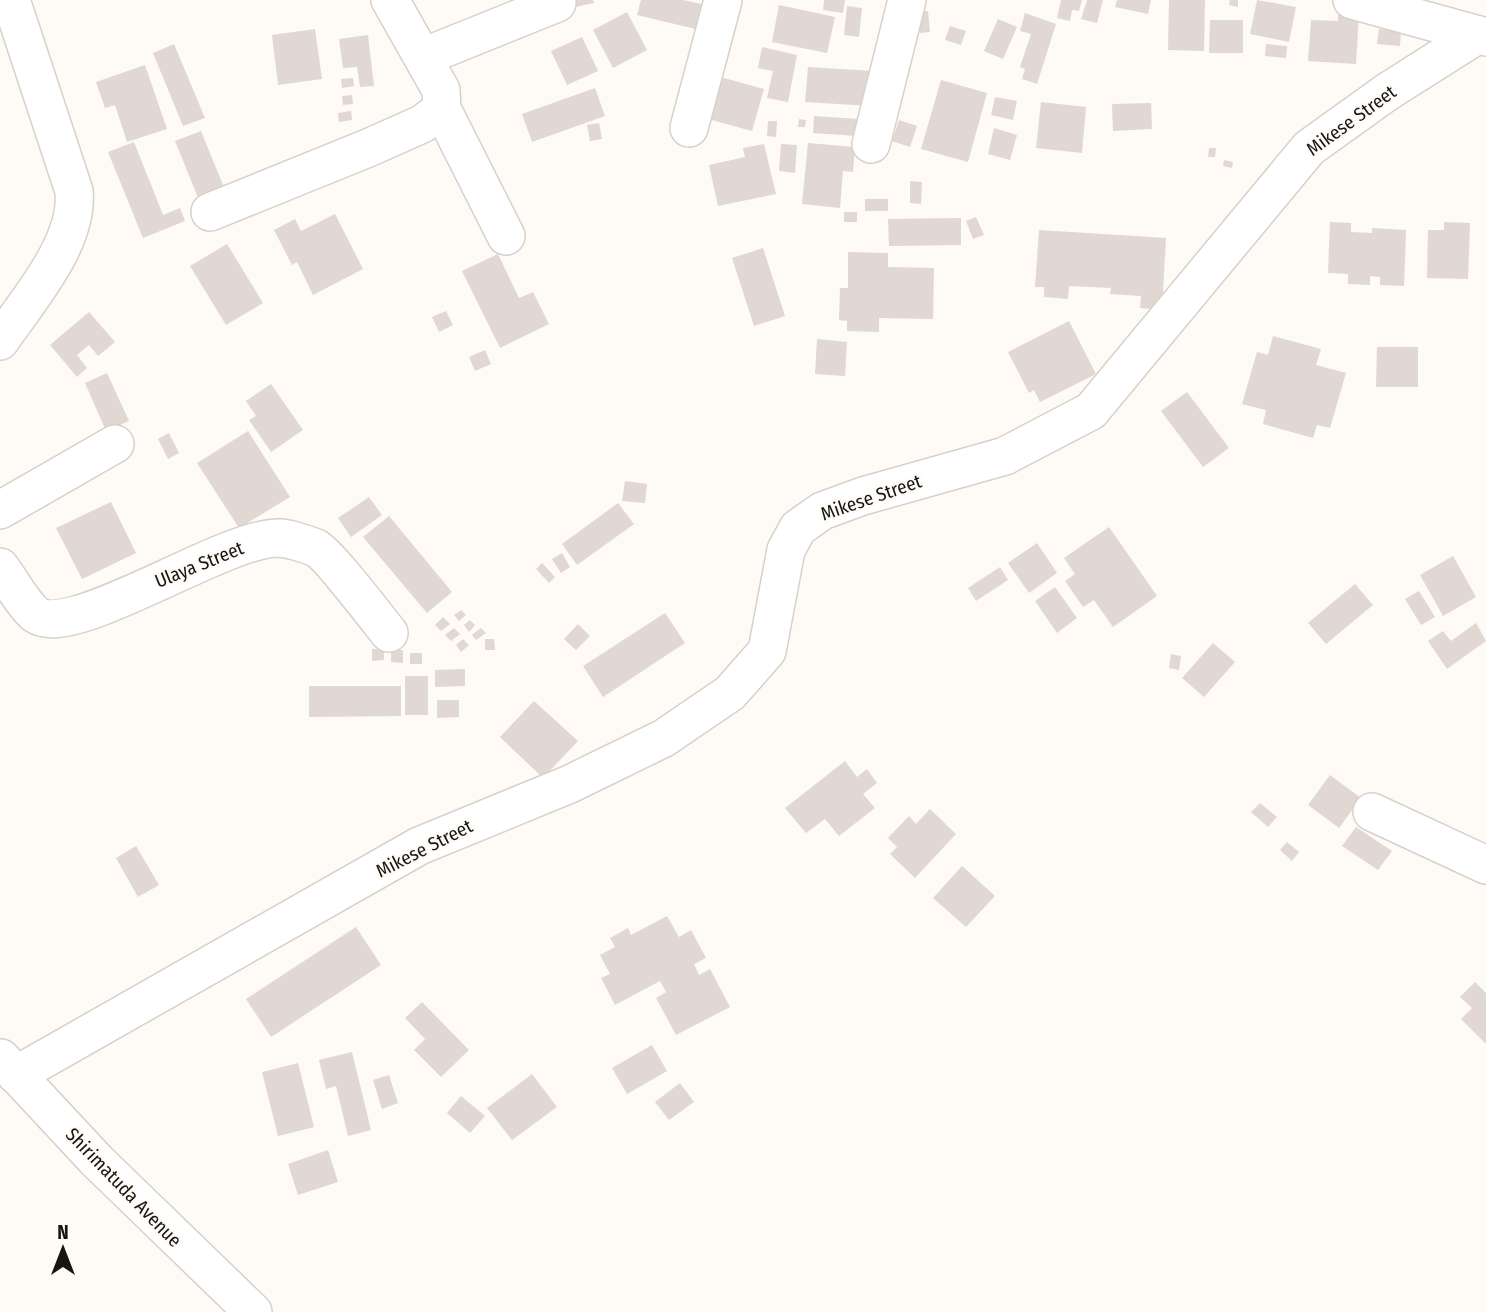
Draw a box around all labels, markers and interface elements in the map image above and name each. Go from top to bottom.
street label: Mikese Street [1302,80,1401,161]
street label: Mikese Street [818,469,925,525]
street label: Ulaya Street [151,536,248,593]
street label: Mikese Street [372,814,477,883]
street label: Shirimatuda Avenue [61,1123,186,1252]
north arrow [28,1214,98,1284]
text: N [57,1221,69,1244]

